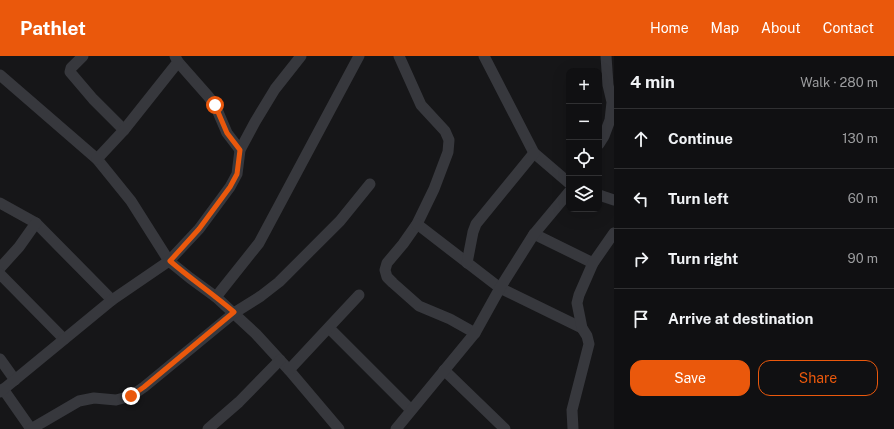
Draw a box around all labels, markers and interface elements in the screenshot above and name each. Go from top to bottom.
text: Pathlet [20,17,86,39]
text: Home [650,20,689,36]
text: Map [711,20,739,36]
text: About [761,20,801,36]
text: Contact [823,20,874,36]
map controls [566,68,602,212]
button: + [566,68,602,104]
text: 4 min [630,72,675,92]
text: Walk · 280 m [800,75,878,90]
route start [206,96,224,114]
button: − [566,104,602,140]
icon: ahead [630,128,652,150]
text: Continue [668,130,733,147]
text: 130 m [842,131,878,146]
button: locate [566,140,602,176]
button: layers [566,176,602,212]
icon: left [630,188,652,210]
text: Turn left [668,190,729,207]
text: 60 m [848,191,878,206]
icon: right [630,248,652,270]
text: Turn right [668,250,738,267]
text: 90 m [848,251,878,266]
icon: arrive [630,308,652,330]
text: Arrive at destination [668,310,813,327]
button: Save [630,360,750,396]
button: Share [758,360,878,396]
route end [122,387,140,405]

